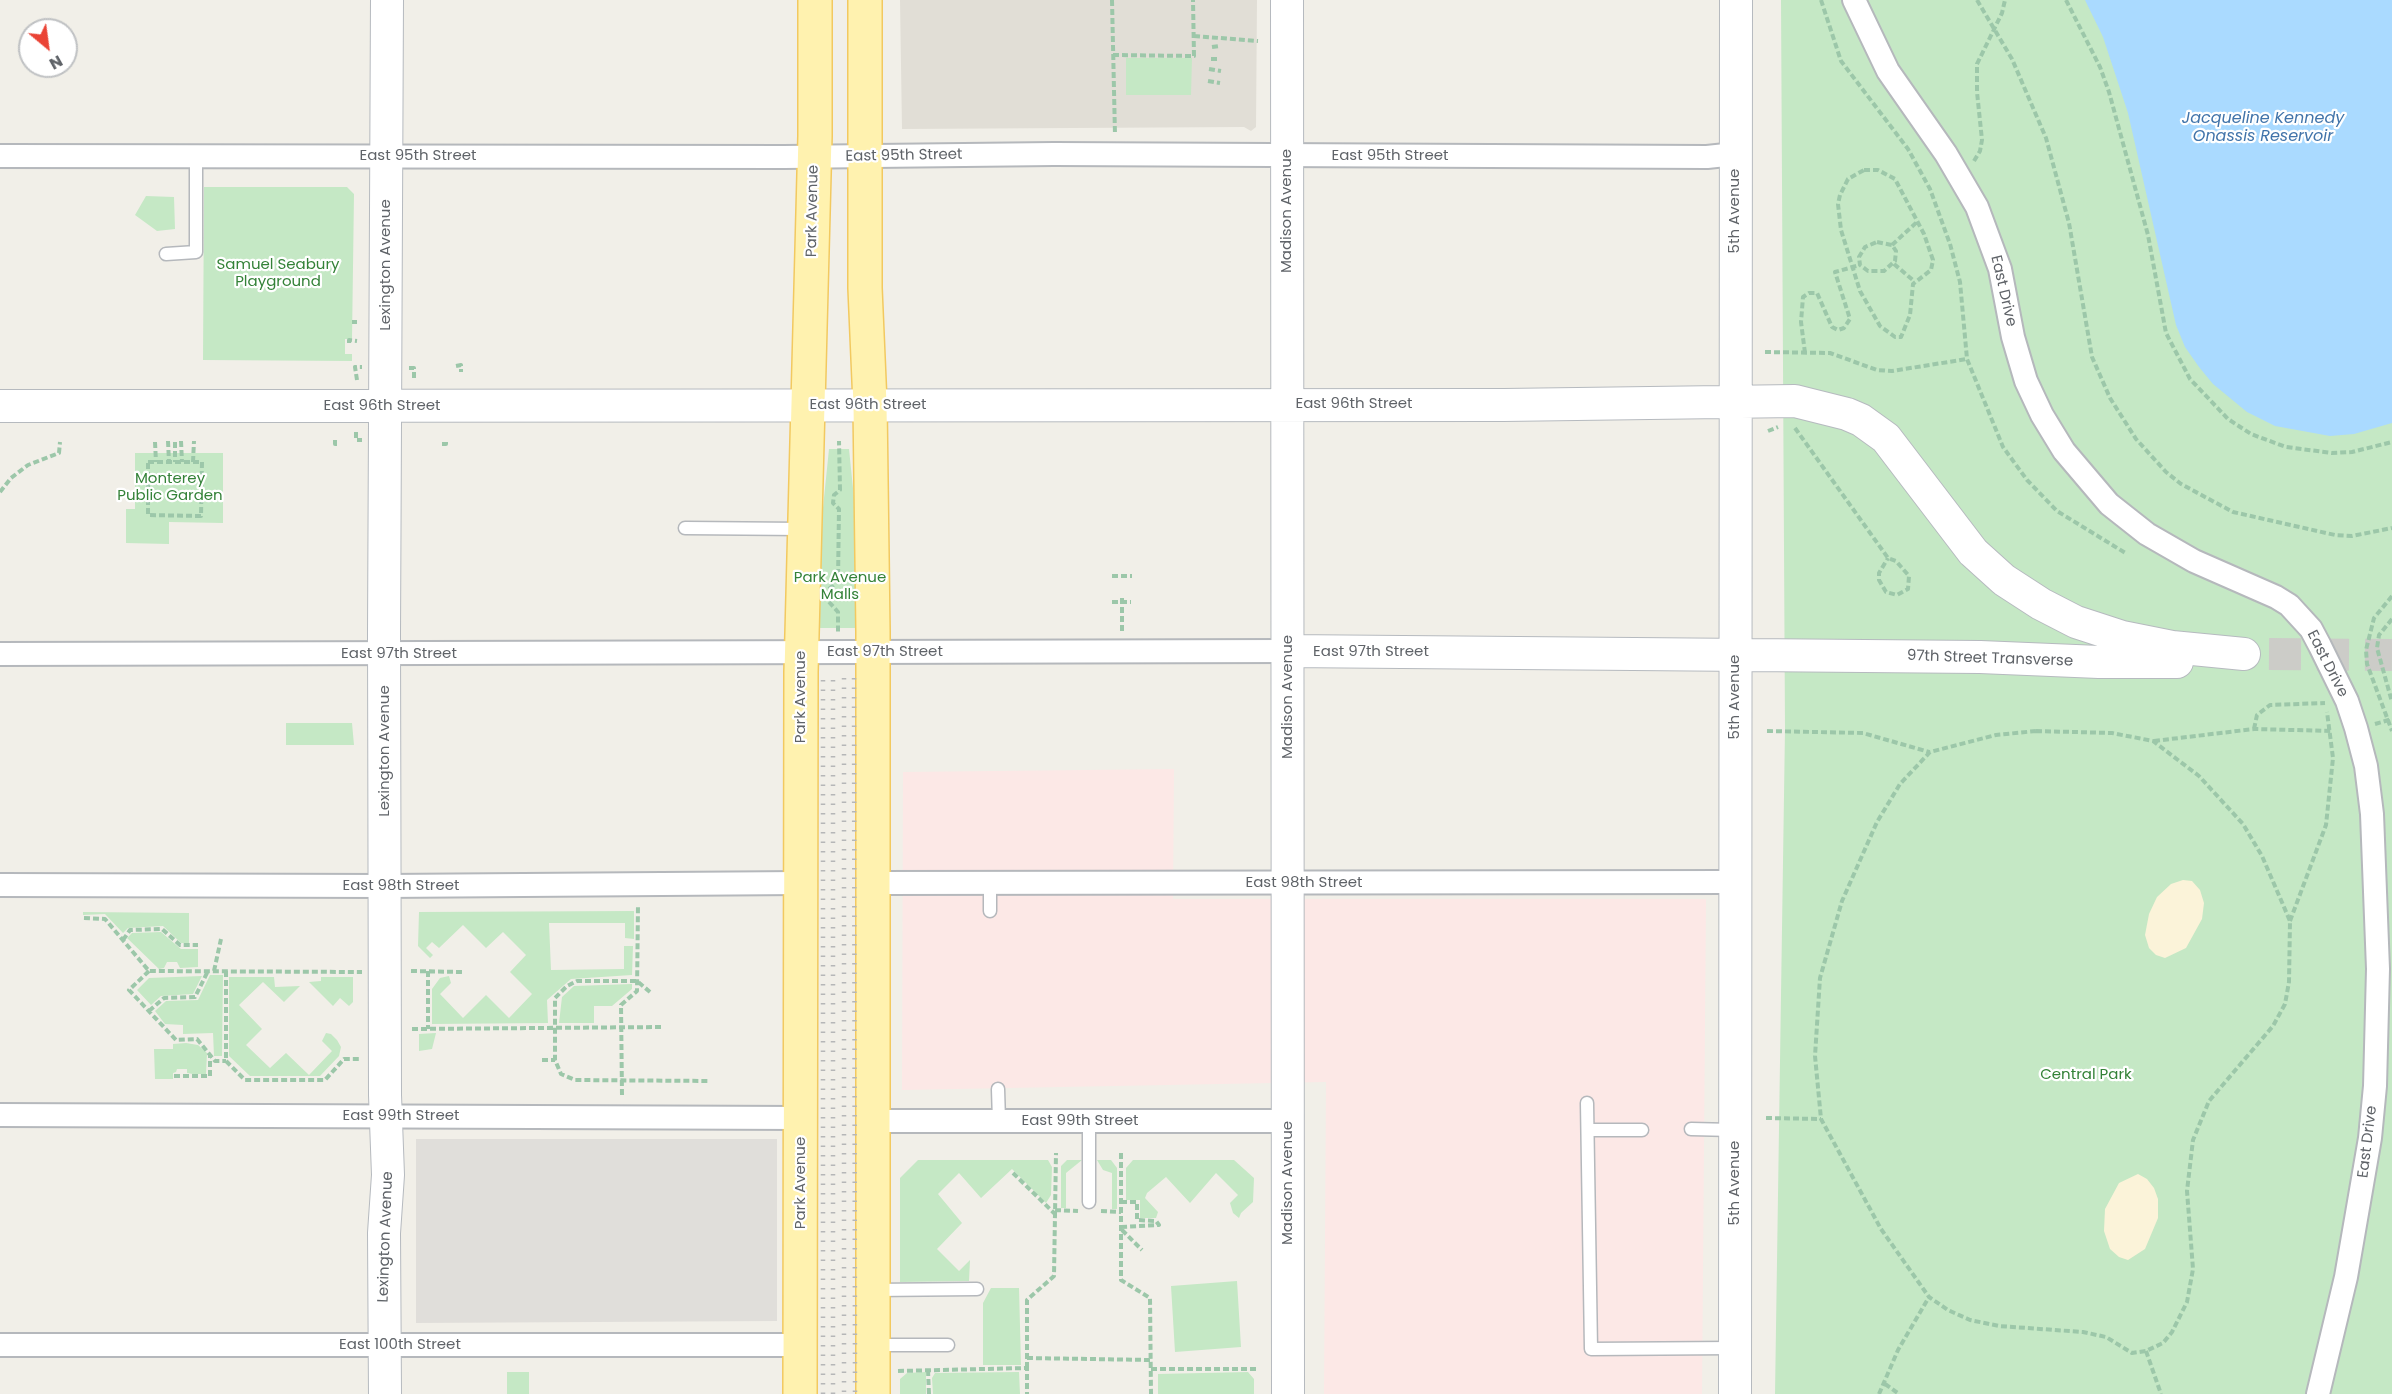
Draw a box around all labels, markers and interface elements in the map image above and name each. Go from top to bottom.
north arrow [18,18,78,78]
text: N [45,49,67,75]
water label: Jacqueline Kennedy Onassis Reservoir [2182,109,2344,147]
street label: East 95th Street [845,146,963,166]
street label: East 95th Street [360,147,476,165]
street label: East 95th Street [1332,147,1448,165]
street label: Madison Avenue [1278,149,1296,273]
street label: Park Avenue [803,165,823,257]
street label: 5th Avenue [1726,169,1744,253]
street label: Lexington Avenue [377,199,395,331]
street label: East Drive [1986,254,2020,328]
park label: Samuel Seabury Playground [216,256,340,291]
street label: East 96th Street [1295,395,1413,413]
street label: East 96th Street [809,396,927,414]
street label: East 96th Street [323,397,441,415]
park label: Monterey Public Garden [117,470,223,505]
park label: Park Avenue Malls [794,569,886,604]
street label: East Drive [2302,628,2352,700]
street label: Madison Avenue [1279,635,1297,759]
street label: East 97th Street [827,643,943,661]
street label: East 97th Street [1313,643,1429,661]
street label: East 97th Street [341,645,457,663]
street label: 97th Street Transverse [1907,647,2073,671]
street label: Park Avenue [792,651,810,743]
street label: 5th Avenue [1726,655,1744,739]
street label: Lexington Avenue [376,685,394,817]
street label: East 98th Street [1245,874,1363,892]
street label: East 98th Street [342,877,460,895]
park label: Central Park [2040,1066,2132,1084]
street label: East Drive [2355,1105,2381,1179]
street label: East 99th Street [342,1107,460,1125]
street label: East 99th Street [1021,1112,1139,1130]
street label: Madison Avenue [1279,1121,1297,1245]
street label: Park Avenue [792,1137,810,1229]
street label: 5th Avenue [1726,1141,1744,1225]
street label: Lexington Avenue [375,1171,397,1303]
street label: East 100th Street [339,1336,461,1354]

